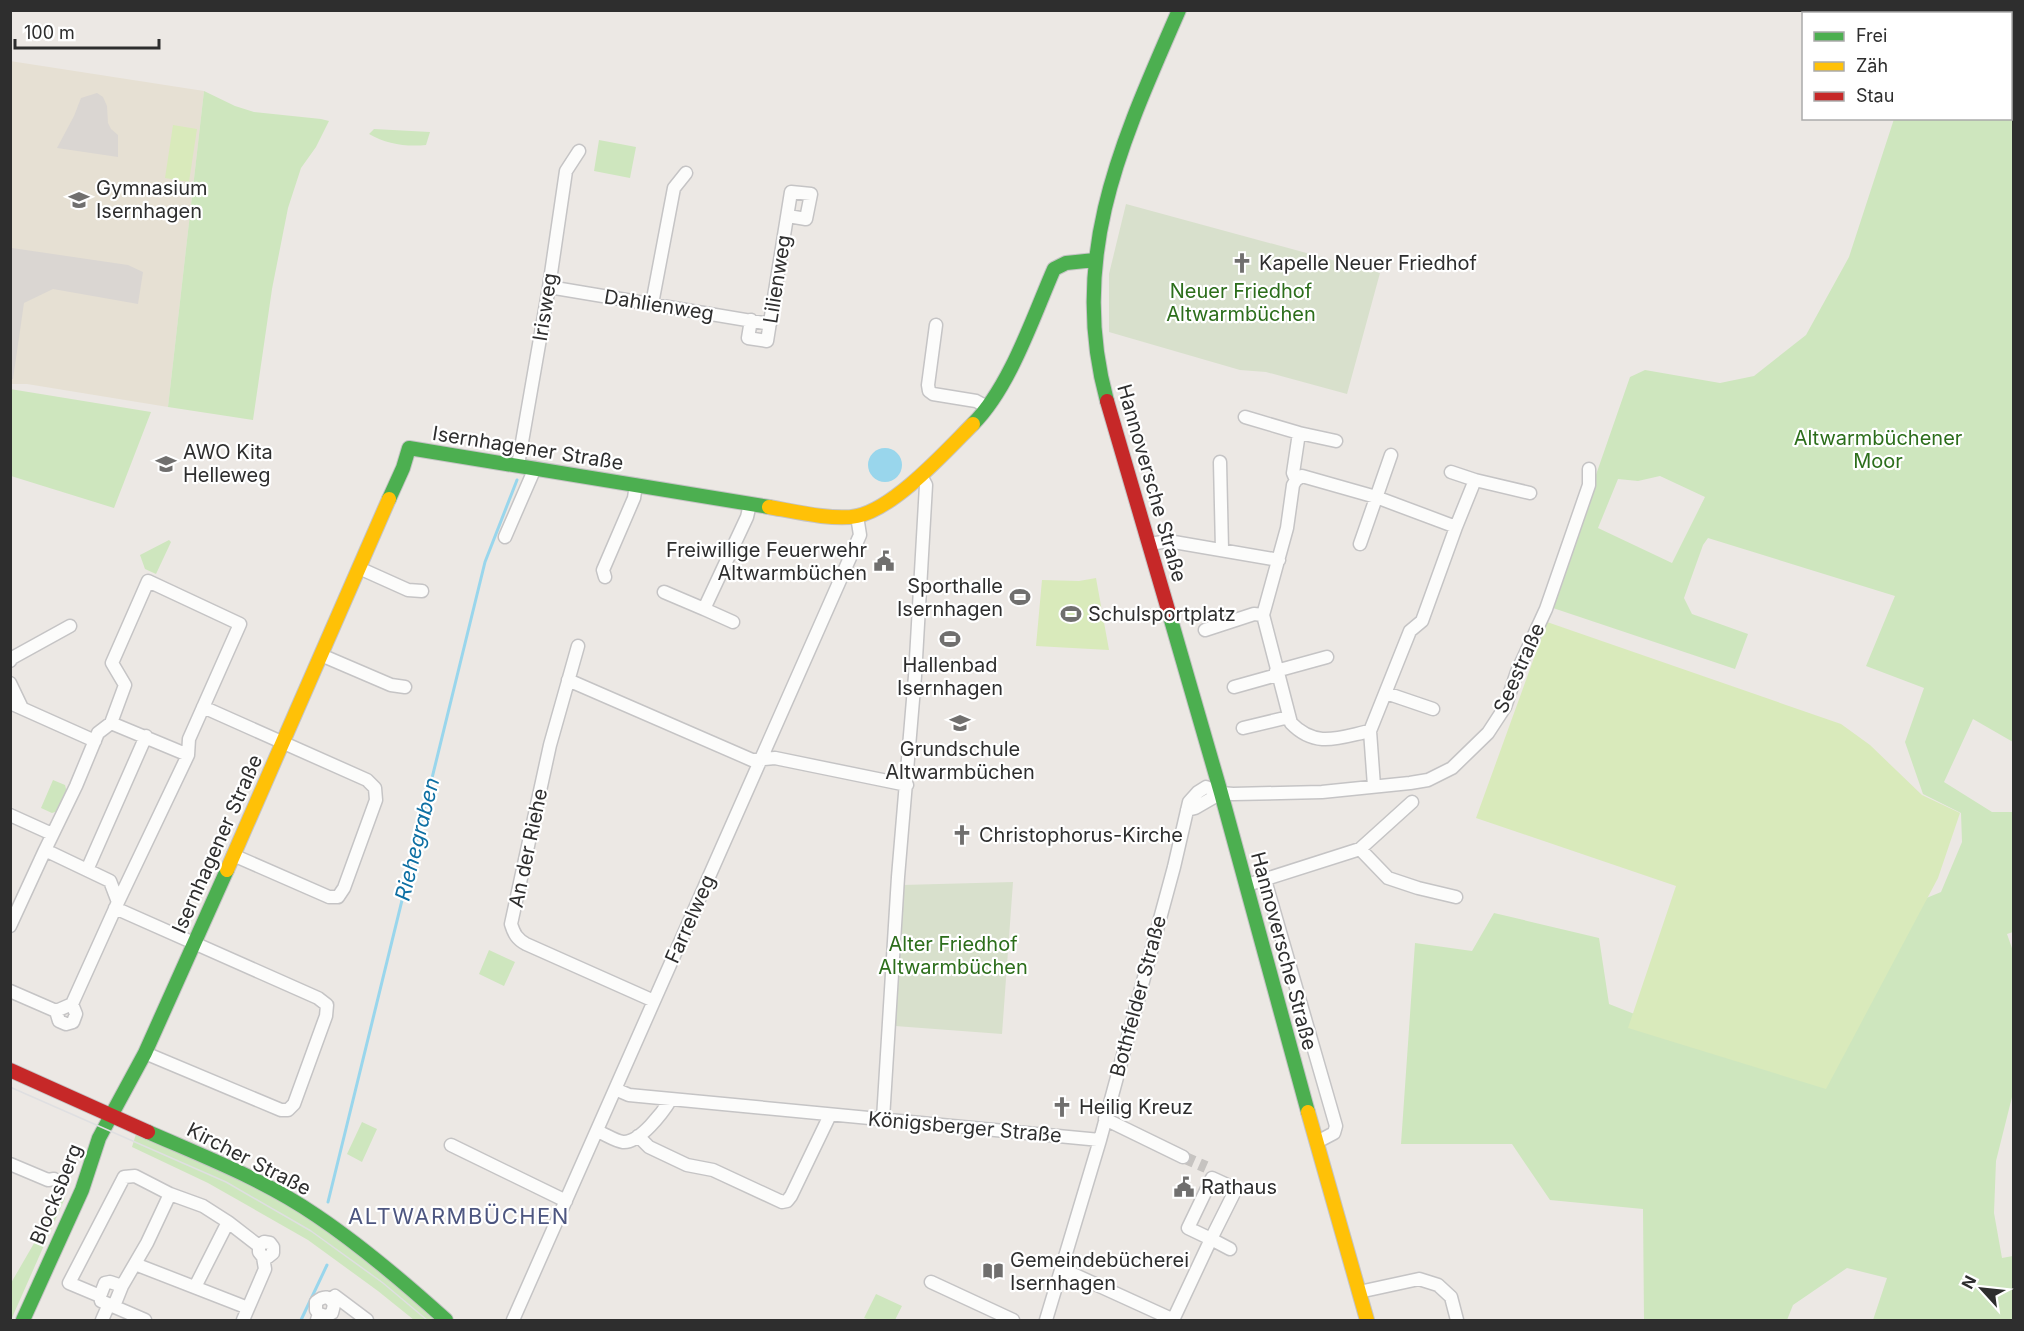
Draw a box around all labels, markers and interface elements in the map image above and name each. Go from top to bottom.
scale bar [15,12,159,50]
legend [1802,12,2012,120]
text: 100 m [24,22,75,43]
text: Frei [1856,25,1887,46]
text: Zäh [1856,55,1888,76]
text: Stau [1856,85,1894,106]
place label: Gymnasium Isernhagen [96,176,207,223]
school or university icon: Gymnasium Isernhagen [67,188,91,212]
street label: Lilienweg [758,233,796,325]
church icon: Kapelle Neuer Friedhof [1230,251,1254,275]
place label: Kapelle Neuer Friedhof [1259,251,1478,275]
street label: Irisweg [528,271,562,343]
park label: Neuer Friedhof Altwarmbüchen [1166,279,1316,326]
street label: Dahlienweg [603,284,715,326]
street label: Hannoversche Straße [1112,381,1192,585]
street label: Isernhagener Straße [431,421,625,475]
park label: Altwarmbüchener Moor [1794,426,1963,473]
place label: AWO Kita Helleweg [183,440,273,487]
school or university icon: AWO Kita Helleweg [154,452,178,476]
place label: Freiwillige Feuerwehr Altwarmbüchen [666,538,867,585]
public building icon: Freiwillige Feuerwehr Altwarmbüchen [872,549,896,573]
place label: Sporthalle Isernhagen [897,574,1003,621]
sports icon: Sporthalle Isernhagen [1008,585,1032,609]
sports icon: Schulsportplatz [1059,602,1083,626]
place label: Schulsportplatz [1088,602,1236,626]
street label: Seestraße [1489,619,1549,717]
sports icon: Hallenbad Isernhagen [938,627,962,651]
place label: Hallenbad Isernhagen [897,653,1003,700]
school or university icon: Grundschule Altwarmbüchen [948,711,972,735]
place label: Grundschule Altwarmbüchen [885,737,1035,784]
street label: Isernhagener Straße [167,751,267,937]
water label: Riehegraben [390,775,444,903]
street label: An der Riehe [504,786,552,910]
church icon: Christophorus-Kirche [950,823,974,847]
place label: Christophorus-Kirche [979,823,1183,847]
street label: Hannoversche Straße [1246,849,1322,1053]
street label: Farrelweg [660,871,720,967]
street label: Bothfelder Straße [1105,913,1171,1079]
park label: Alter Friedhof Altwarmbüchen [878,932,1028,979]
church icon: Heilig Kreuz [1050,1095,1074,1119]
place label: Heilig Kreuz [1079,1095,1193,1119]
street label: Königsberger Straße [867,1107,1063,1147]
street label: Kircher Straße [183,1117,315,1201]
street label: Blocksberg [25,1140,87,1248]
public building icon: Rathaus [1172,1175,1196,1199]
place label: Rathaus [1201,1175,1277,1199]
district label: ALTWARMBÜCHEN [348,1203,570,1229]
place label: Gemeindebücherei Isernhagen [1010,1248,1189,1295]
library icon: Gemeindebücherei Isernhagen [981,1259,1005,1283]
north arrow [1952,1259,2012,1319]
text: N [1957,1272,1980,1292]

